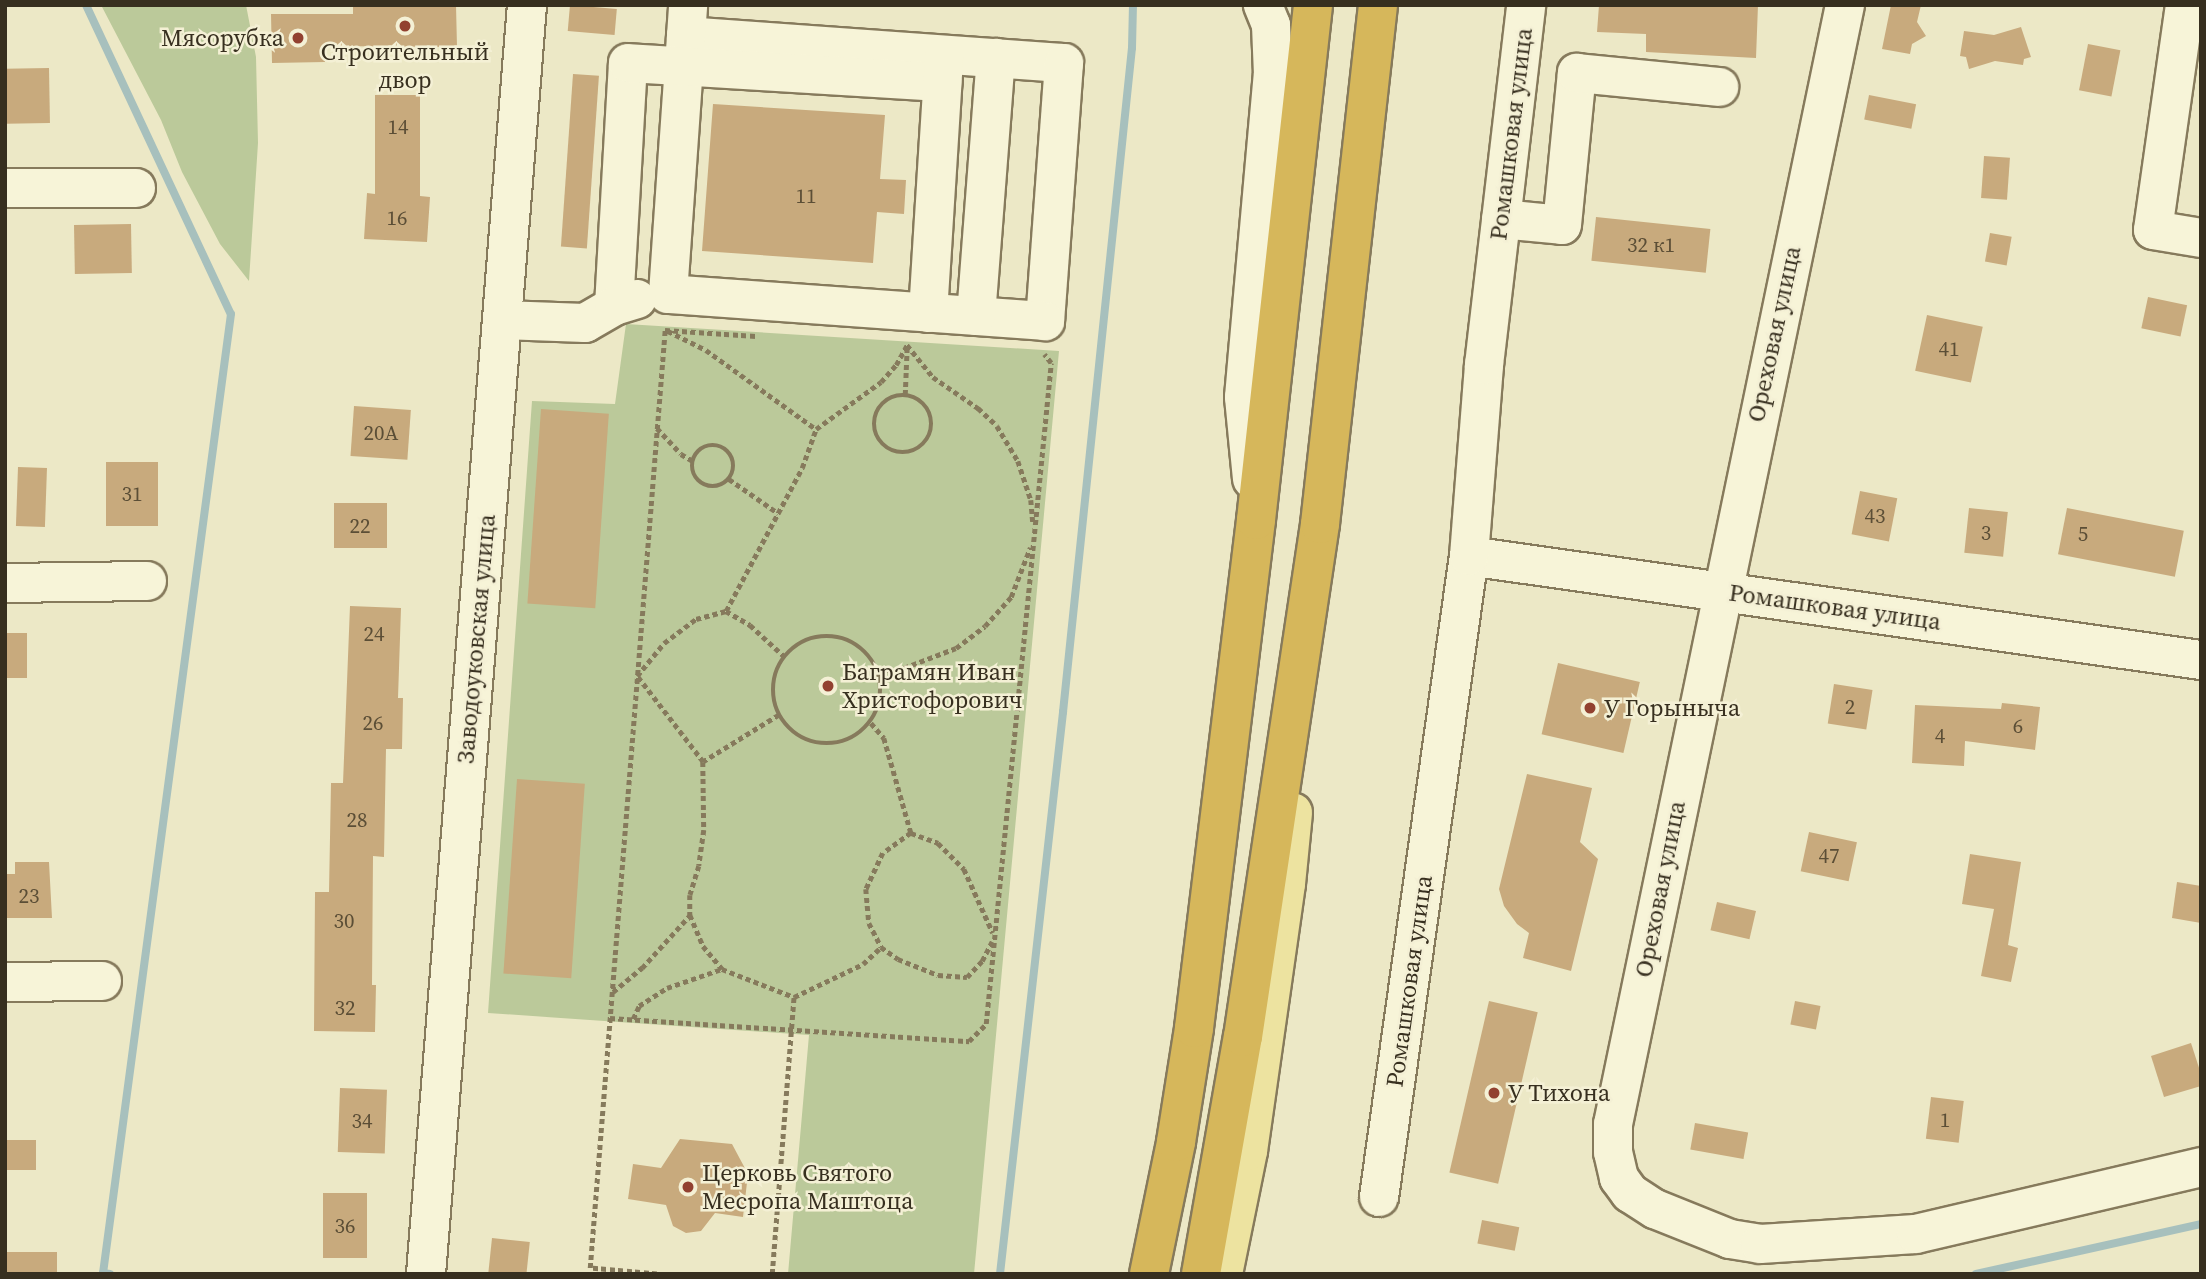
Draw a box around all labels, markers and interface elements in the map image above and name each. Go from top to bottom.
marker: Строительный двор [397,18,413,34]
place label: Мясорубка [161,24,284,52]
street label: Ромашковая улица [1484,26,1538,242]
marker: Мясорубка [290,30,306,46]
place label: Строительный двор [321,38,489,94]
house number: 14 [388,114,408,140]
house number: 11 [796,183,816,209]
house number: 16 [387,205,407,231]
house number: 32 к1 [1627,232,1675,258]
street label: Ореховая улица [1741,243,1807,425]
house number: 41 [1939,336,1959,362]
house number: 20А [364,420,398,446]
house number: 31 [122,481,142,507]
house number: 43 [1865,503,1885,529]
house number: 22 [350,513,370,539]
street label: Заводоуковская улица [451,513,501,765]
house number: 3 [1981,520,1991,546]
house number: 5 [2078,521,2088,547]
street label: Ромашковая улица [1727,578,1943,636]
house number: 24 [364,621,384,647]
place label: Баграмян Иван Христофорович [842,658,1023,714]
marker: Баграмян Иван Христофорович [820,678,836,694]
place label: У Горыныча [1604,694,1741,722]
house number: 2 [1845,694,1855,720]
marker: У Горыныча [1582,700,1598,716]
house number: 26 [363,710,383,736]
house number: 6 [2013,713,2023,739]
house number: 4 [1935,723,1945,749]
street label: Ореховая улица [1629,798,1691,980]
house number: 28 [347,807,367,833]
house number: 47 [1819,843,1839,869]
street label: Ромашковая улица [1380,873,1438,1089]
house number: 23 [19,883,39,909]
house number: 30 [334,908,354,934]
house number: 32 [335,995,355,1021]
place label: У Тихона [1508,1079,1612,1107]
marker: У Тихона [1486,1085,1502,1101]
house number: 1 [1940,1107,1950,1133]
house number: 34 [352,1108,372,1134]
place label: Церковь Святого Месропа Маштоца [702,1159,913,1215]
marker: Церковь Святого Месропа Маштоца [680,1179,696,1195]
house number: 36 [335,1213,355,1239]

